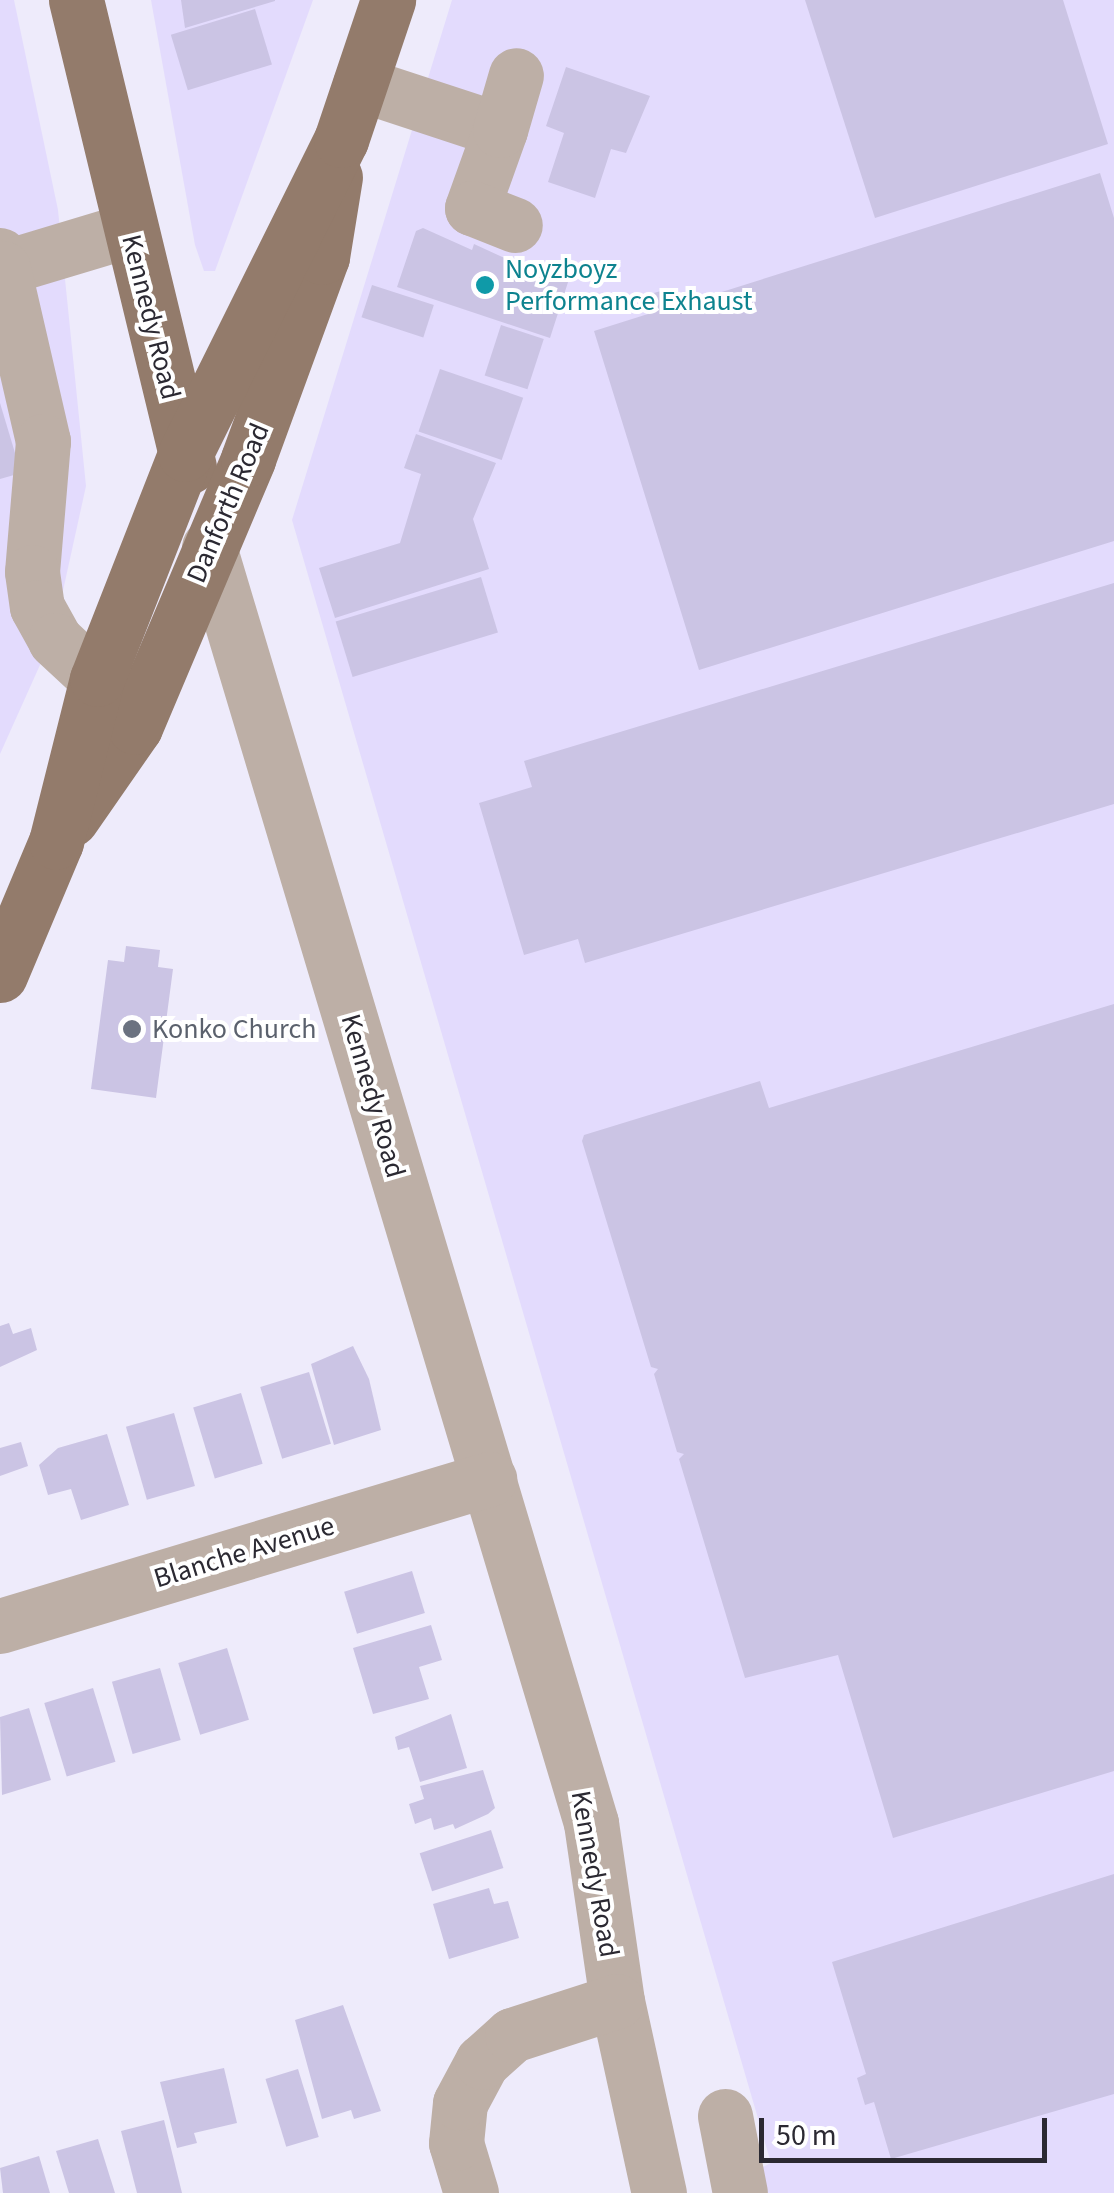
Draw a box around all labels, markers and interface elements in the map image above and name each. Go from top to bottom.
street label: Kennedy Road [114,231,188,403]
place label: Noyzboyz Performance Exhaust [505,252,752,318]
marker: Noyzboyz Performance Exhaust [474,274,496,296]
street label: Danforth Road [179,418,277,588]
street label: Kennedy Road [334,1010,412,1182]
place label: Konko Church [152,1012,317,1046]
marker: Konko Church [121,1018,143,1040]
street label: Blanche Avenue [150,1509,338,1595]
street label: Kennedy Road [564,1788,626,1960]
scale bar [764,2098,1052,2160]
text: 50 m [776,2114,837,2157]

